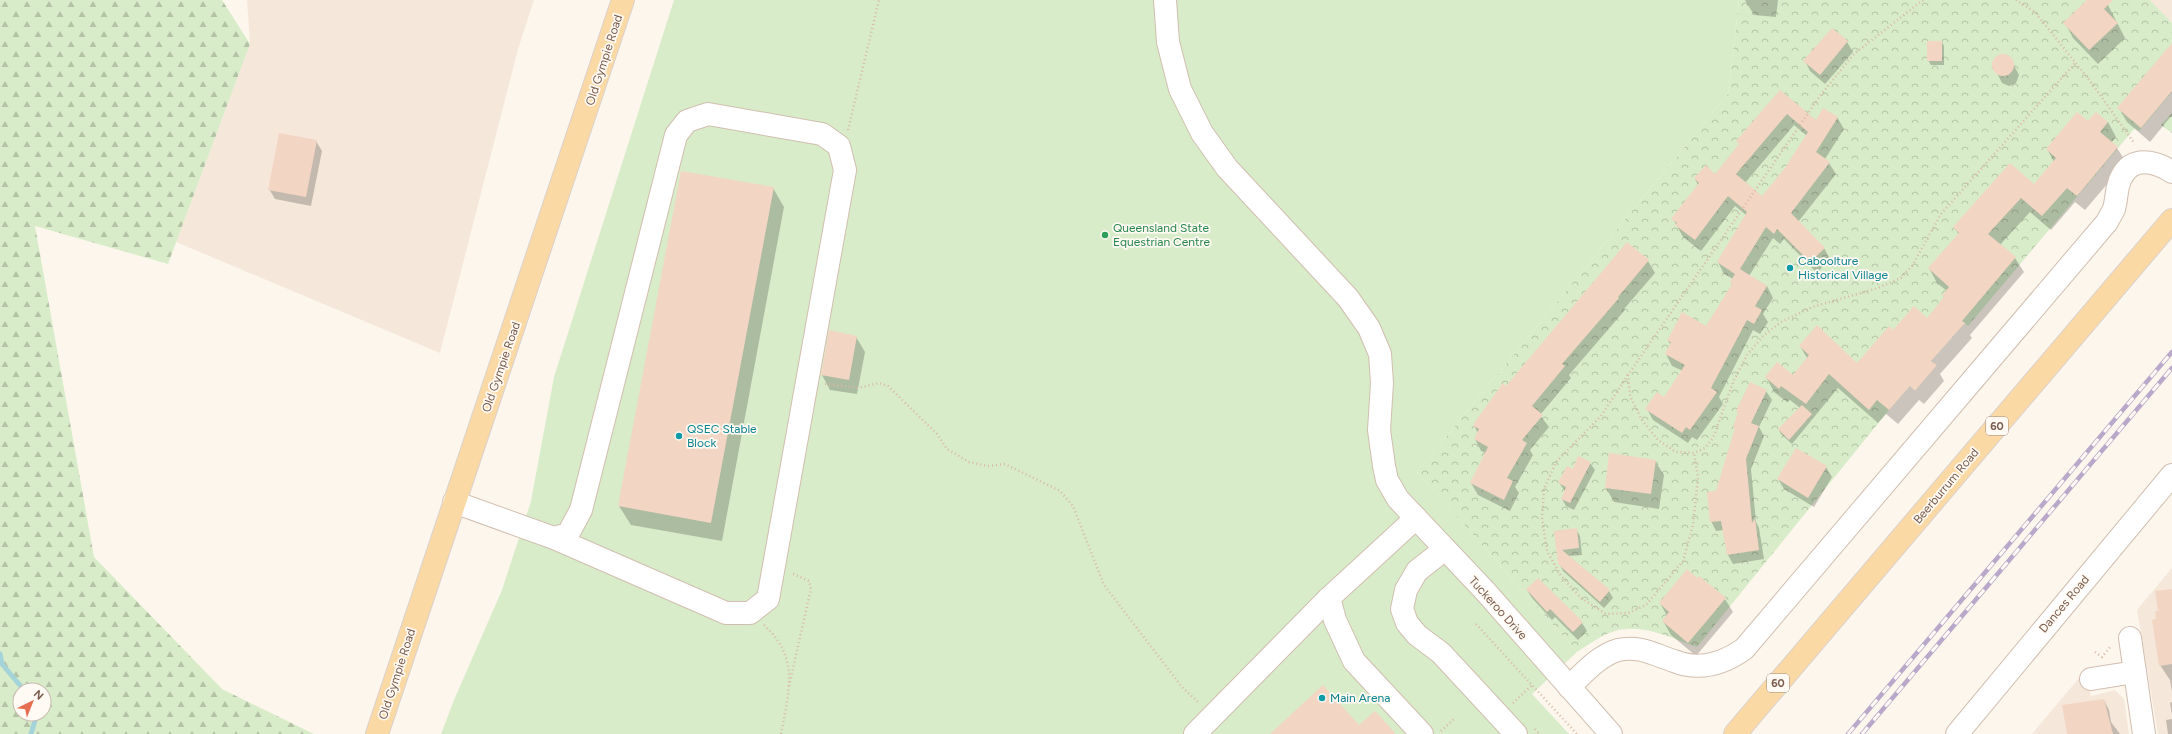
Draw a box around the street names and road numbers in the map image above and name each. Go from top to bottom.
street label: Old Gympie Road [583,13,625,107]
street label: Old Gympie Road [479,320,523,414]
road number: 60 [1986,417,2008,435]
street label: Beerburrum Road [1910,446,1982,526]
street label: Dances Road [2036,573,2092,635]
street label: Tuckeroo Drive [1466,574,1530,643]
street label: Old Gympie Road [376,627,418,721]
road number: 60 [1767,674,1789,692]

